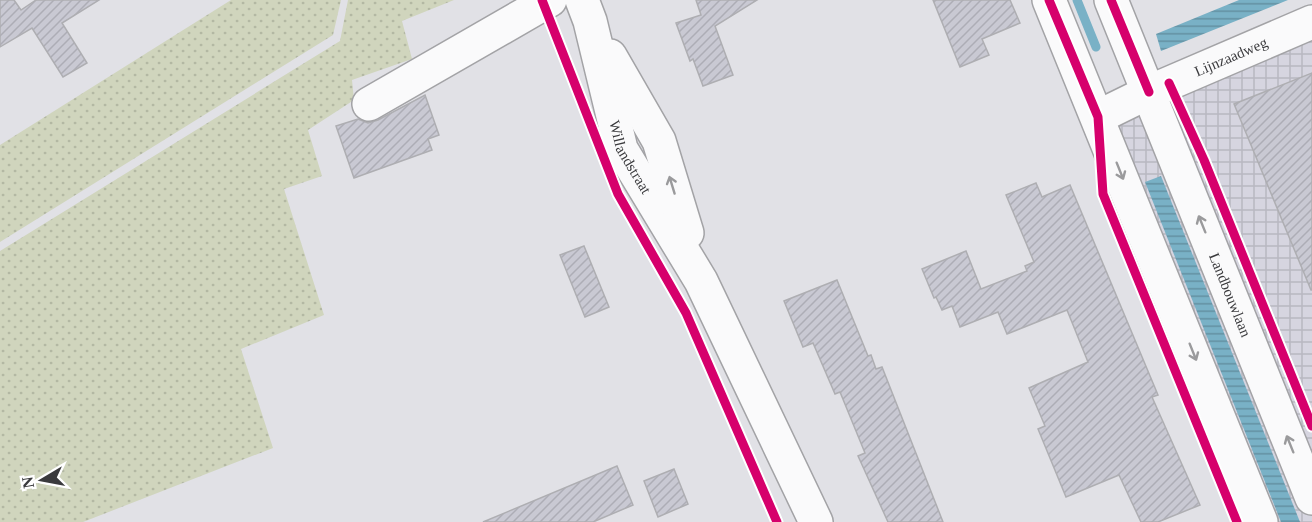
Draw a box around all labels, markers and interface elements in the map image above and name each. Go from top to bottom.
street label: Lijnzaadweg [1192,34,1270,79]
street label: Willandstraat [606,119,655,197]
one-way arrow [1115,162,1126,180]
one-way arrow [666,176,677,195]
one-way arrow [1196,215,1207,233]
street label: Landbouwlaan [1206,251,1254,340]
one-way arrow [1188,343,1199,361]
one-way arrow [1284,435,1295,454]
north arrow [12,450,72,510]
text: N [18,475,37,490]

